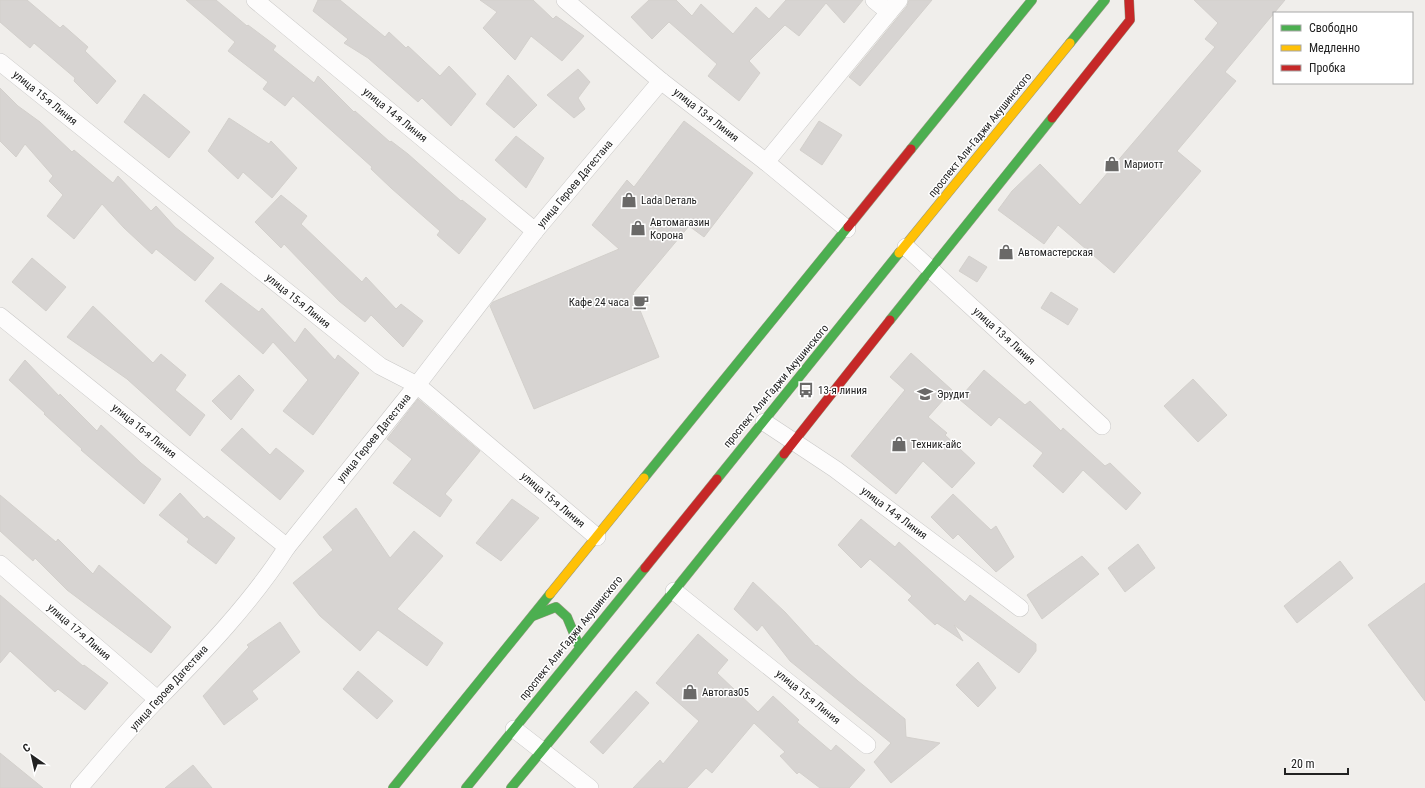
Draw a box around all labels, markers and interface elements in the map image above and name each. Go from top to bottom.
legend [1273,12,1413,84]
text: Свободно [1309,21,1358,35]
text: Медленно [1309,41,1360,55]
text: Пробка [1309,61,1346,75]
street label: улица 15-я Линия [10,68,80,128]
street label: проспект Али-Гаджи Акушинского [926,70,1035,200]
street label: улица 14-я Линия [360,85,430,145]
street label: улица 13-я Линия [671,85,741,145]
street label: улица Героев Дагестана [535,138,615,230]
shop icon: Мариотт [1103,155,1121,173]
place label: Мариотт [1124,158,1164,171]
shop icon: Lada Dеталь [620,191,638,209]
place label: Lada Dеталь [641,194,697,207]
place label: Автомагазин Корона [650,216,710,242]
shop icon: Автомагазин Корона [629,219,647,237]
shop icon: Автомастерская [997,243,1015,261]
place label: Автомастерская [1018,246,1093,259]
street label: улица 15-я Линия [263,271,333,331]
cafe icon: Кафе 24 часа [632,293,650,311]
place label: Кафе 24 часа [569,296,629,309]
street label: улица 13-я Линия [970,305,1038,367]
street label: проспект Али-Гаджи Акушинского [721,322,832,450]
bus stop icon: 13-я линия [797,381,815,399]
place label: 13-я линия [818,384,867,397]
school or university icon: Эрудит [916,385,934,403]
place label: Эрудит [937,388,970,401]
street label: улица Героев Дагестана [334,391,414,485]
street label: улица 16-я Линия [109,401,179,461]
shop icon: Техник-айс [890,435,908,453]
place label: Техник-айс [911,438,961,451]
street label: улица 15-я Линия [518,469,588,531]
street label: улица 14-я Линия [858,484,930,542]
street label: проспект Али-Гаджи Акушинского [517,573,626,703]
street label: улица 17-я Линия [45,601,113,663]
street label: улица Героев Дагестана [127,643,211,733]
street label: улица 15-я Линия [773,667,843,727]
shop icon: Автогаз05 [681,683,699,701]
place label: Автогаз05 [702,686,749,699]
north arrow [12,736,52,776]
text: С [20,741,33,755]
scale bar [1285,750,1348,776]
text: 20 m [1291,757,1315,771]

